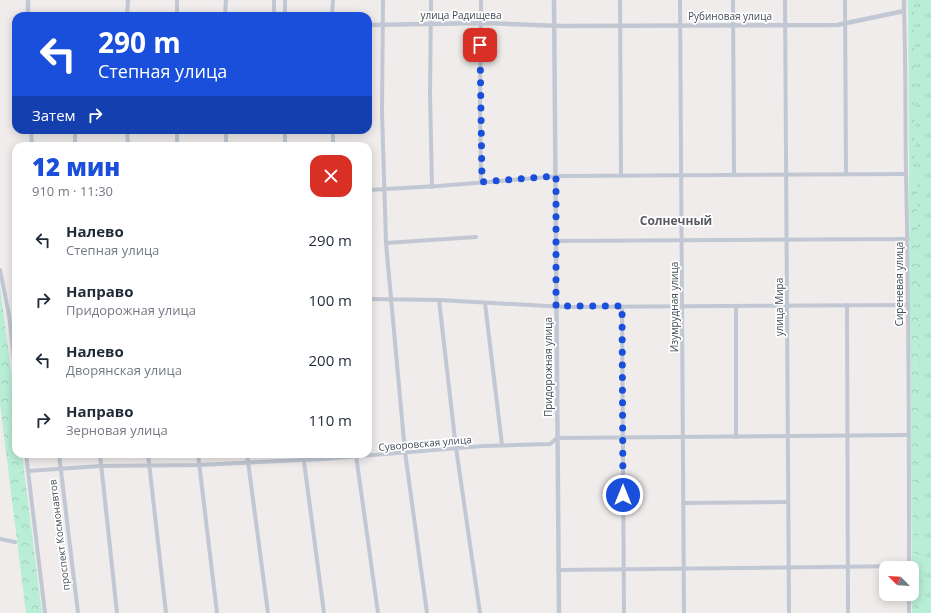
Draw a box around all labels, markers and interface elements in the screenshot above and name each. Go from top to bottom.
street label: улица Радищева [420,8,502,22]
street label: Рубиновая улица [688,9,772,23]
text: 290 m [98,23,181,61]
icon: left [32,28,84,80]
pin [463,28,497,62]
icon: arrive [469,34,491,56]
text: Степная улица [98,59,227,83]
icon: right [84,104,106,126]
text: Затем [32,105,76,125]
text: 12 мин [32,150,120,183]
button: close [310,155,352,197]
text: 910 m · 11:30 [32,182,113,200]
district label: Солнечный [640,212,712,229]
text: Налево [66,221,124,241]
icon: left [32,229,54,251]
text: 290 m [308,230,352,250]
text: Степная улица [66,241,159,259]
street label: Сиреневая улица [892,242,906,326]
street label: Изумрудная улица [667,262,681,352]
street label: улица Мира [772,278,786,336]
text: Направо [66,281,134,301]
icon: right [32,289,54,311]
text: 100 m [308,290,352,310]
text: Придорожная улица [66,301,196,319]
street label: Придорожная улица [541,317,555,417]
text: Налево [66,341,124,361]
icon: left [32,349,54,371]
text: 200 m [308,350,352,370]
text: Дворянская улица [66,361,182,379]
text: Направо [66,401,134,421]
icon: right [32,409,54,431]
text: 110 m [308,410,352,430]
text: Зерновая улица [66,421,168,439]
street label: Суворовская улица [378,432,472,454]
position arrow [602,474,644,516]
street label: проспект Космонавтов [45,478,73,591]
north arrow [879,561,919,601]
map controls [879,561,919,601]

